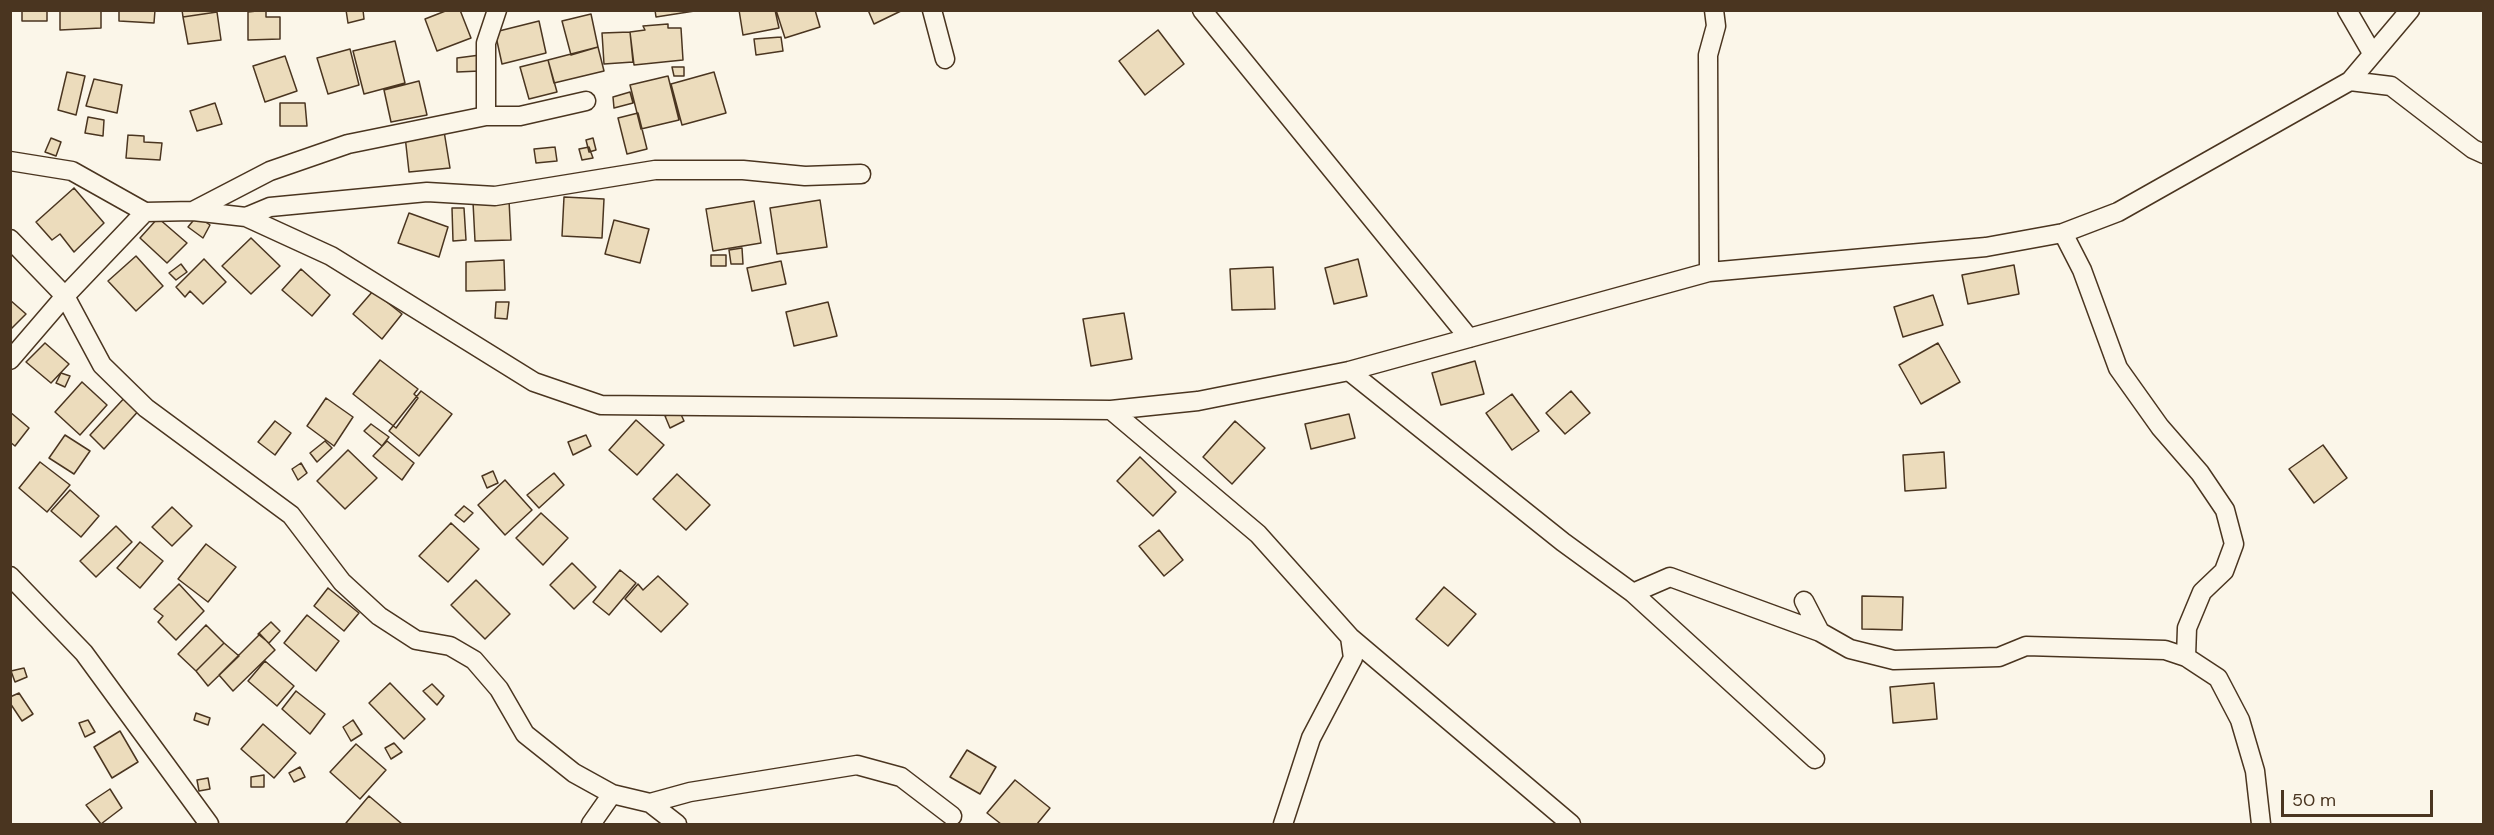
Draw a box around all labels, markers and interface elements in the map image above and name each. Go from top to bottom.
scale bar [2284,778,2436,816]
text: 50 m [2292,788,2336,812]

